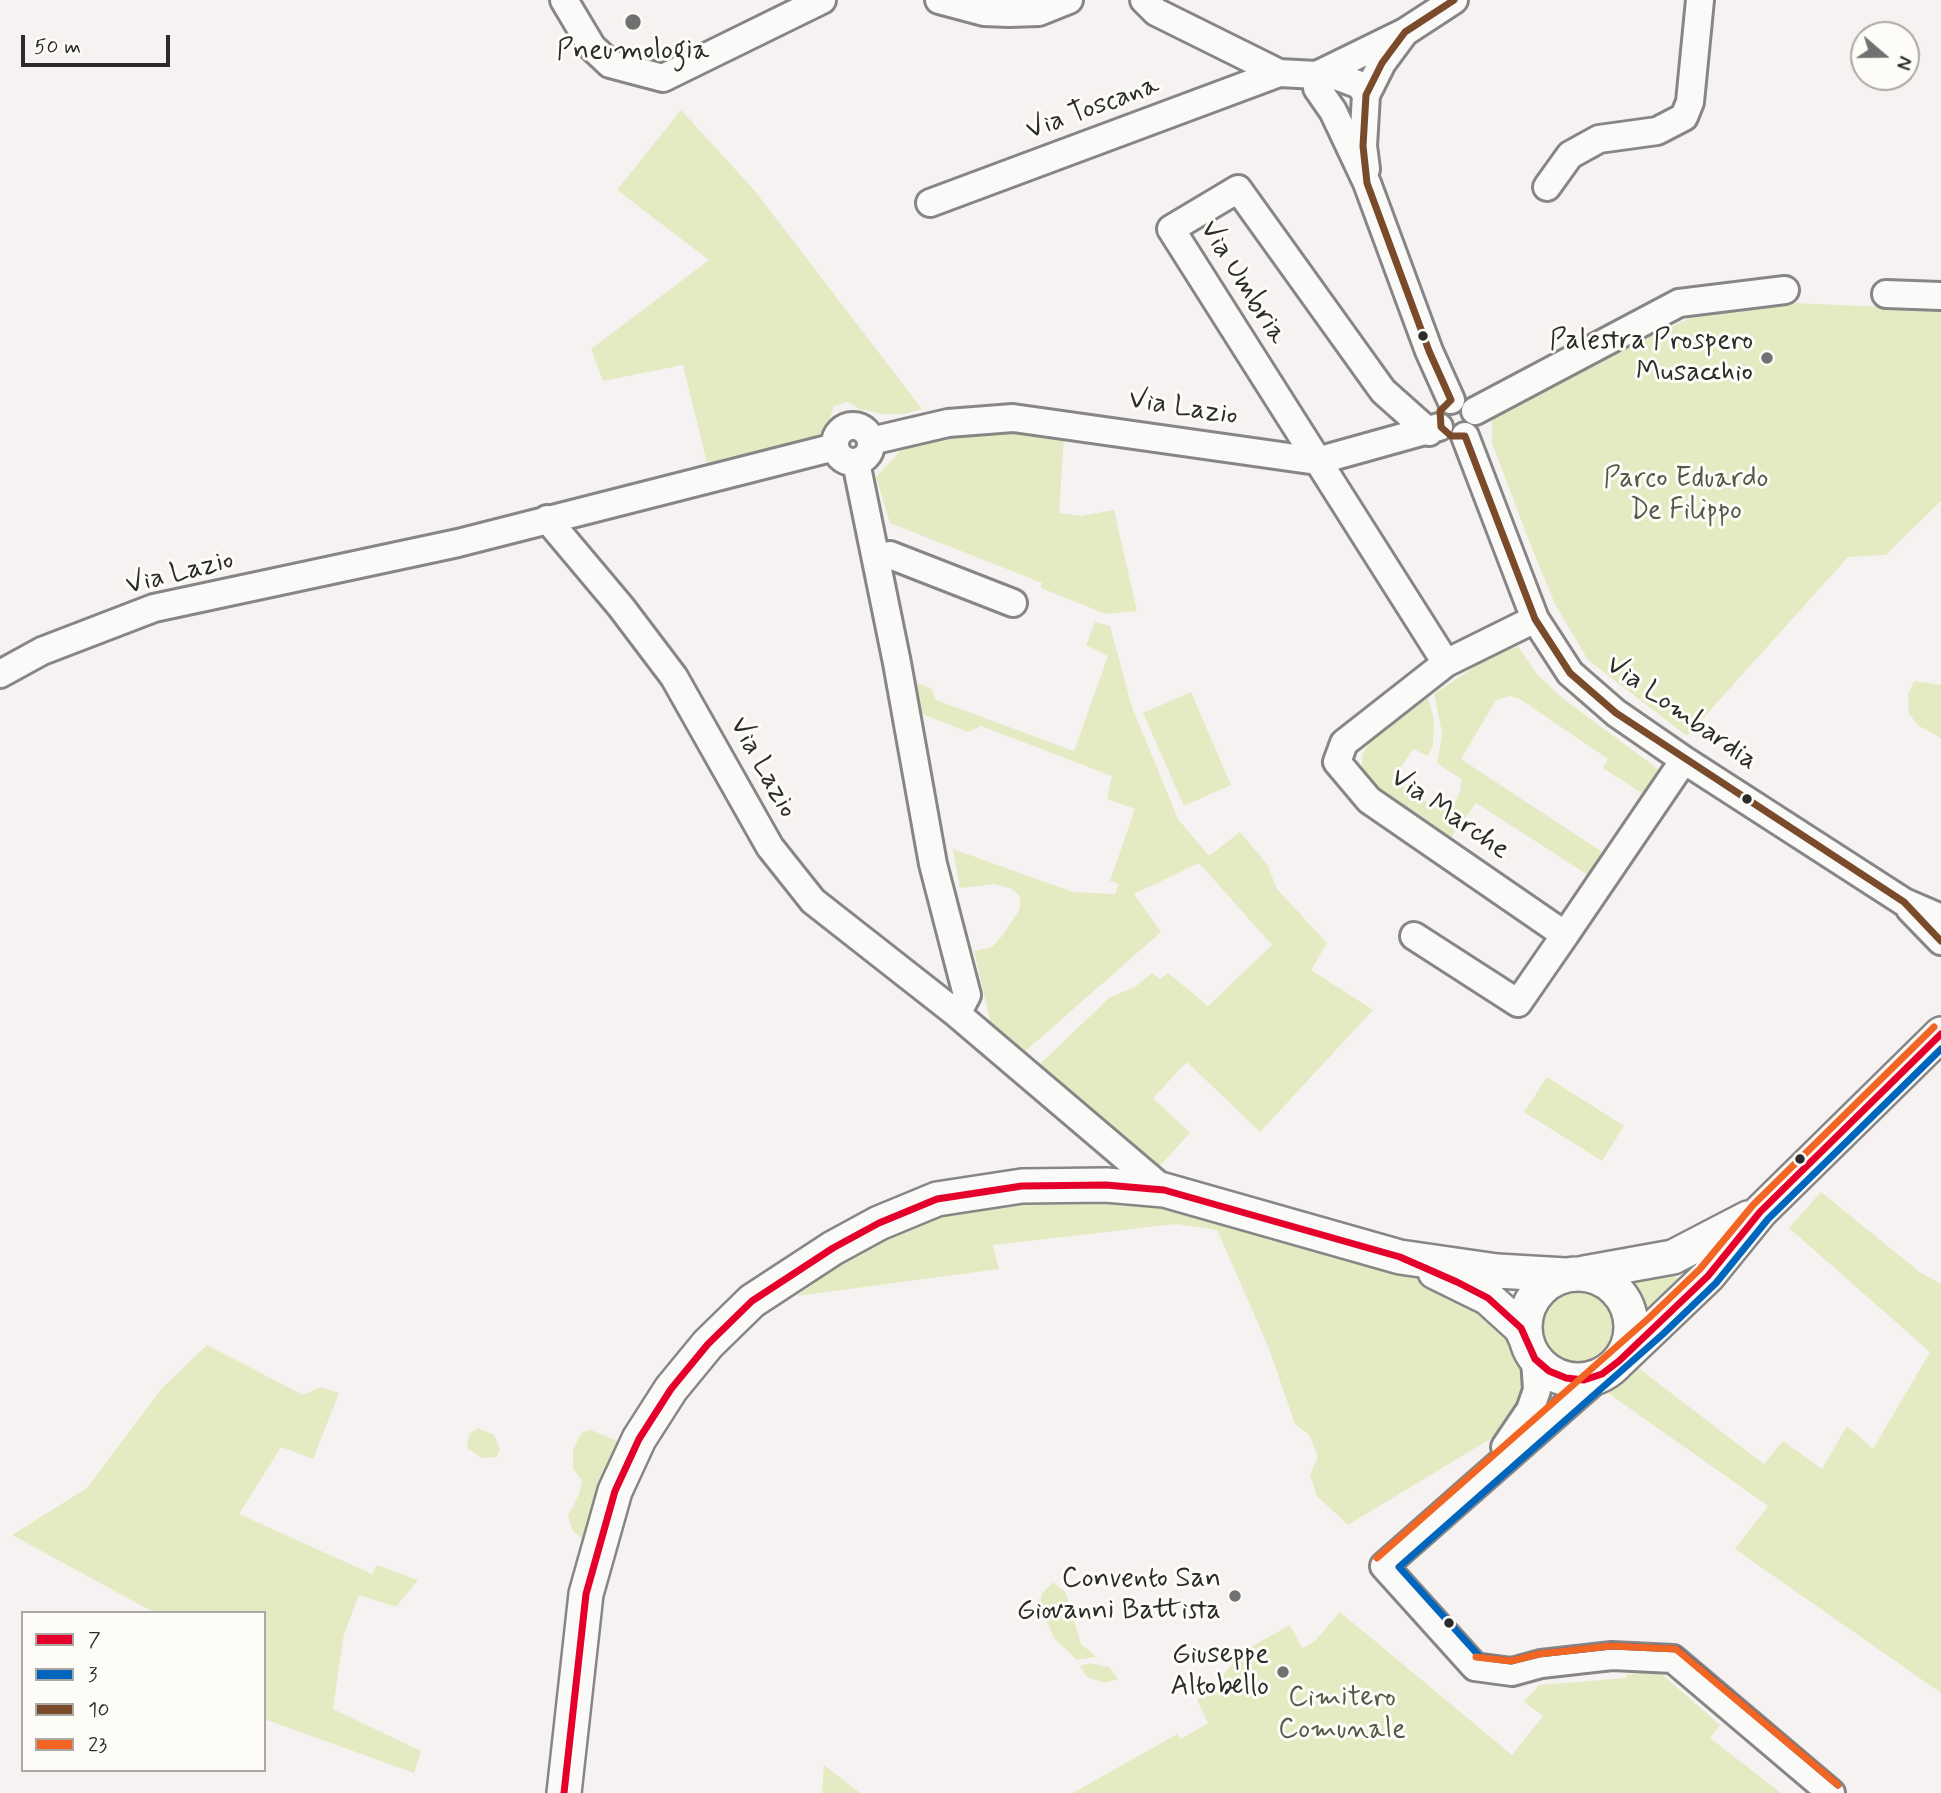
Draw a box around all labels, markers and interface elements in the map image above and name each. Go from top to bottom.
marker: Pneumologia [623,12,643,32]
scale bar [24,21,173,65]
north arrow [1850,21,1920,91]
text: 50 m [34,33,81,61]
place label: Pneumologia [557,35,709,69]
text: N [1889,52,1917,73]
street label: Via Toscana [1022,69,1164,149]
street label: Via Umbria [1191,215,1293,351]
place label: Palestra Prospero Musacchio [1550,325,1753,391]
unlabelled marker [1416,329,1430,343]
marker: Palestra Prospero Musacchio [1759,350,1775,366]
street label: Via Lazio [1126,384,1240,434]
park label: Parco Eduardo De Filippo [1603,463,1769,529]
street label: Via Lazio [123,544,237,604]
street label: Via Lombardia [1599,649,1763,779]
street label: Via Lazio [721,712,803,824]
street label: Via Marche [1383,762,1515,868]
unlabelled marker [1740,792,1754,806]
unlabelled marker [1793,1152,1807,1166]
place label: Convento San Giovanni Battista [1017,1563,1221,1629]
marker: Convento San Giovanni Battista [1227,1588,1243,1604]
legend [21,1611,266,1772]
unlabelled marker [1442,1616,1456,1630]
text: 7 [88,1626,101,1654]
place label: Giuseppe Altobello [1171,1639,1269,1705]
text: 3 [88,1661,98,1689]
marker: Giuseppe Altobello [1275,1664,1291,1680]
park label: Cimitero Comunale [1278,1682,1406,1748]
text: 10 [88,1696,109,1724]
text: 23 [88,1731,107,1759]

